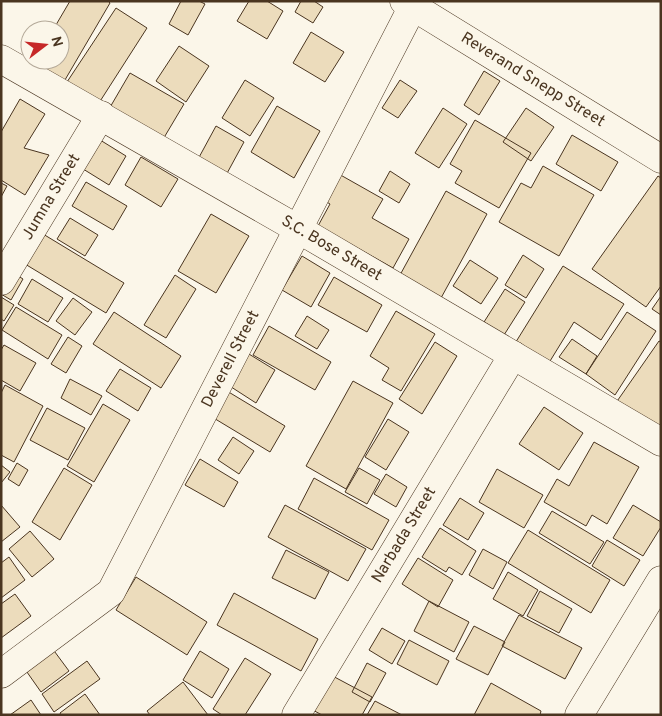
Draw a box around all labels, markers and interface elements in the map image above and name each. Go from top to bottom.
north arrow [20,20,70,70]
street label: Reverand Snepp Street [457,28,608,132]
text: N [46,35,66,49]
street label: Jumna Street [18,150,85,244]
street label: S.C. Bose Street [278,211,385,286]
street label: Deverell Street [198,307,264,411]
street label: Narbada Street [368,483,441,587]

